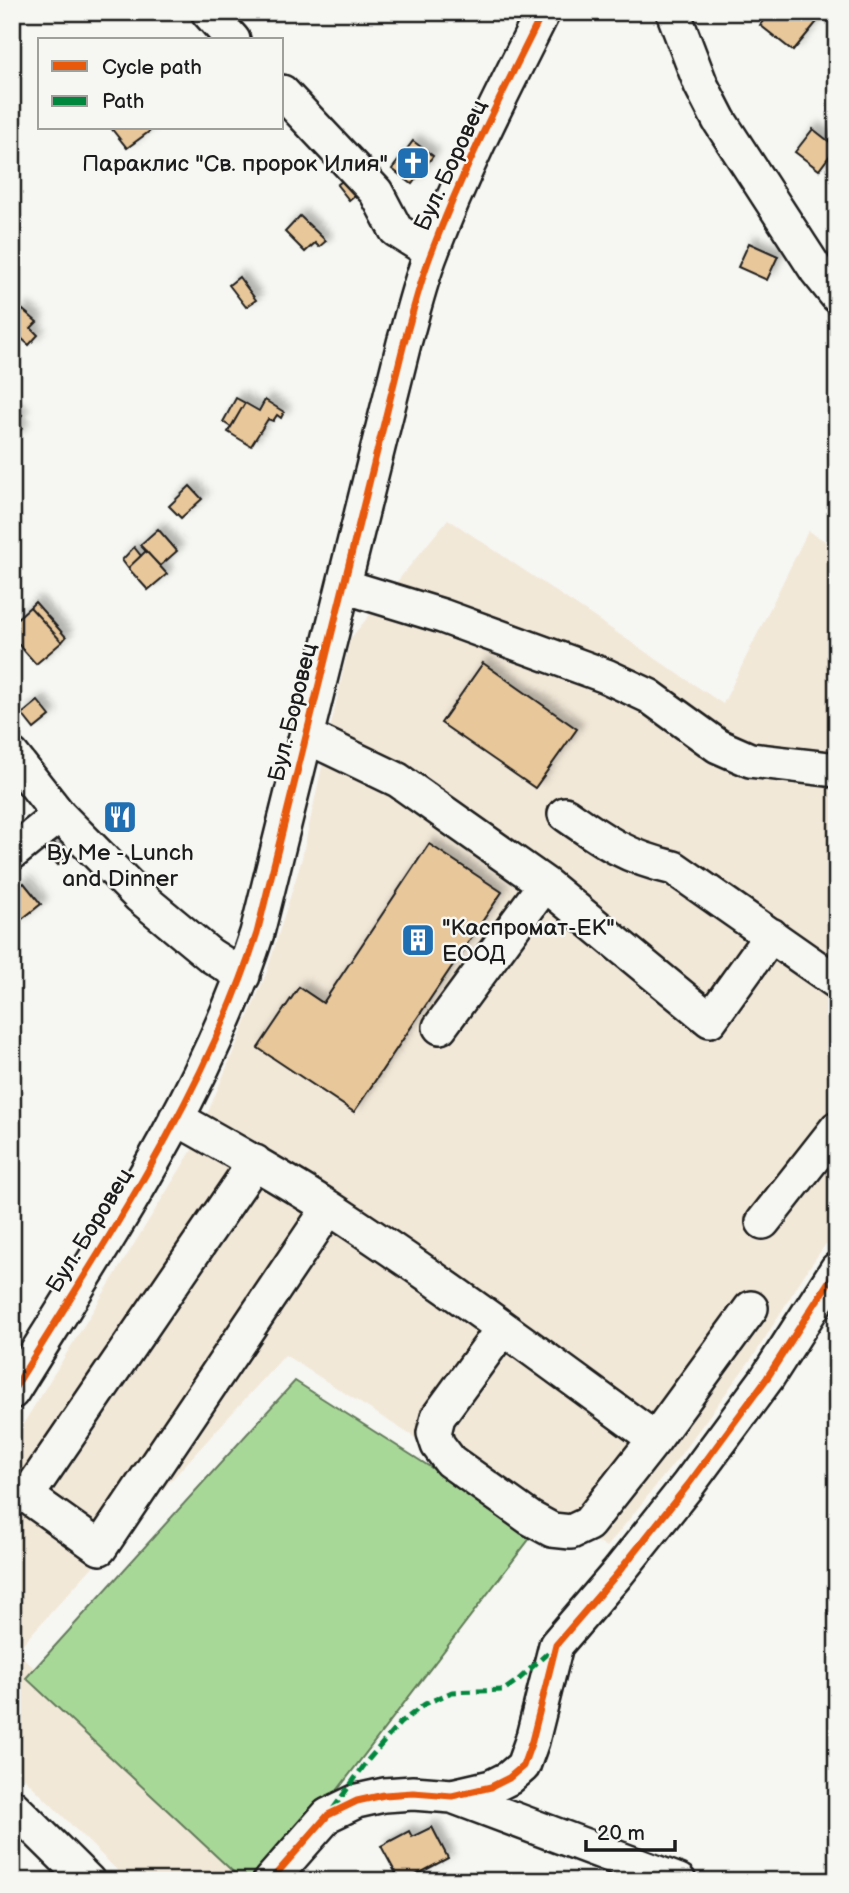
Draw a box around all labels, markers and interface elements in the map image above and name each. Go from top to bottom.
legend [38,38,284,130]
text: Cycle path [102,55,202,80]
text: Path [102,89,144,114]
street label: Бул. Боровец [408,95,494,236]
church icon: Параклис "Св. пророк Илия" [394,144,432,182]
place label: Параклис "Св. пророк Илия" [82,150,388,178]
street label: Бул. Боровец [262,640,324,784]
restaurant icon: By Me - Lunch and Dinner [101,798,139,836]
place label: By Me - Lunch and Dinner [46,839,194,893]
place label: "Каспромат-ЕК" ЕООД [442,914,615,968]
building icon: "Каспромат-ЕК" ЕООД [399,921,437,959]
street label: Бул. Боровец [40,1163,139,1298]
scale bar [586,1809,676,1853]
text: 20 m [597,1821,645,1846]

